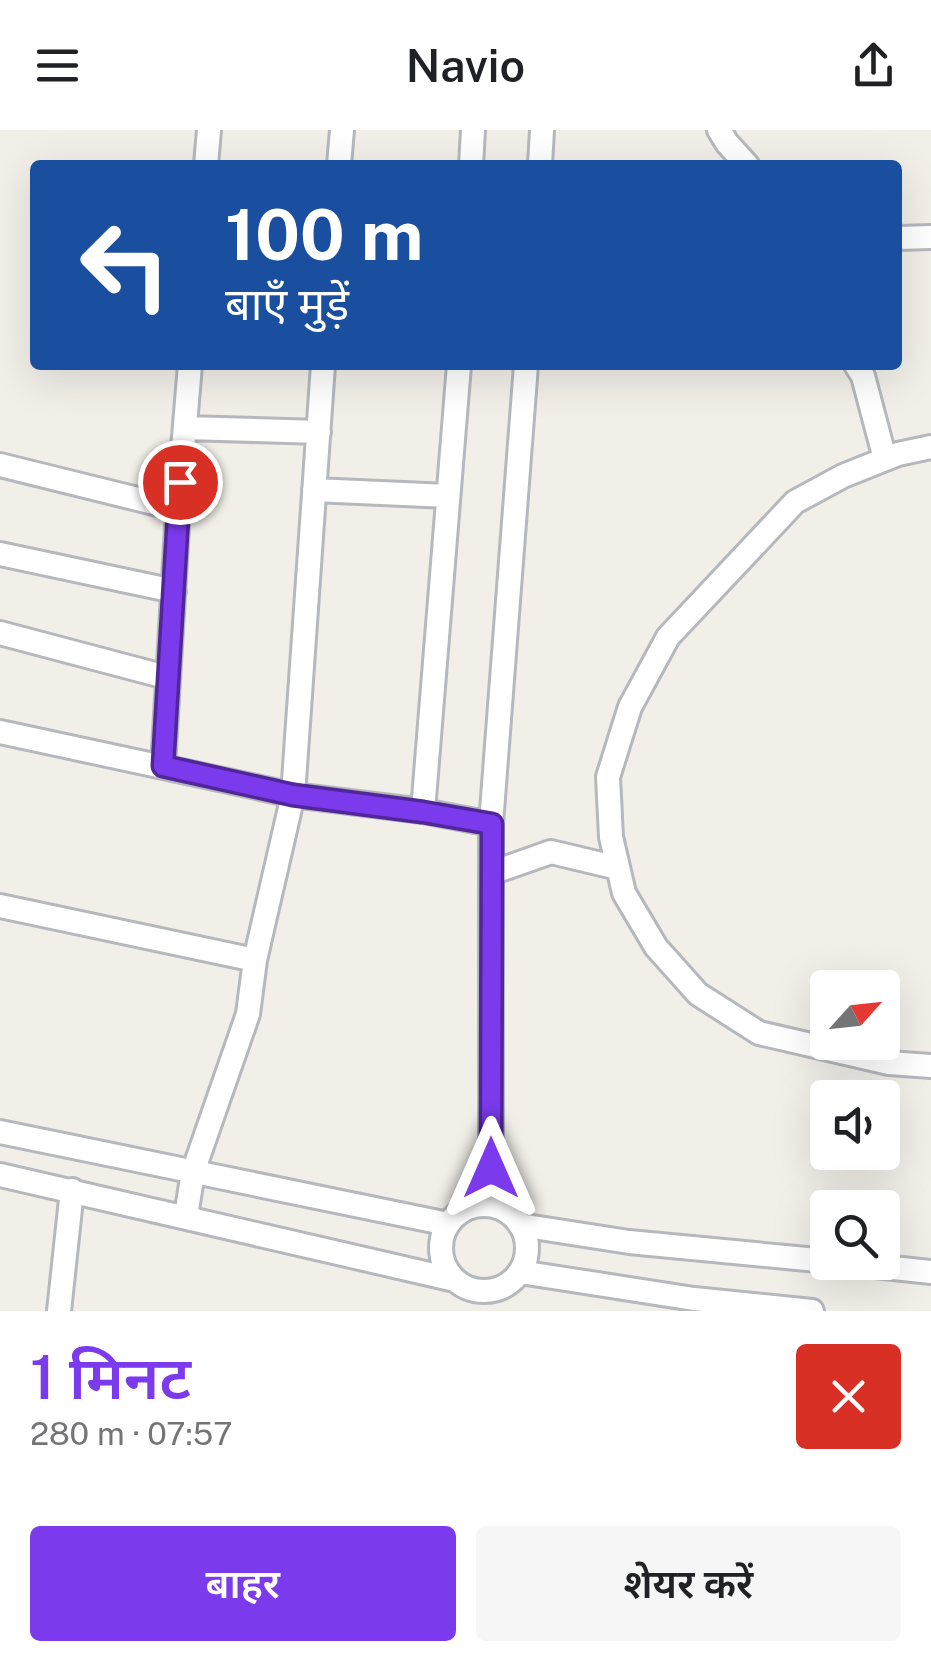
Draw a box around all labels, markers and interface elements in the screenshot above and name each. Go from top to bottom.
icon: menu [30,38,85,93]
icon: share [846,38,901,93]
text: Navio [406,39,525,92]
text: 100 m [225,193,423,276]
icon: left [60,200,190,330]
text: बाएँ मुड़ें [225,277,349,330]
pin [138,440,223,525]
icon: arrive [153,455,208,510]
north arrow [810,970,900,1060]
map controls [810,970,900,1280]
button: sound [810,1080,900,1170]
position arrow [439,1116,543,1220]
button: search [810,1190,900,1280]
text: 1 मिनट [30,1342,191,1413]
button: close [796,1344,901,1449]
text: 280 m · 07:57 [30,1415,232,1452]
button: बाहर [30,1526,456,1641]
button: शेयर करें [476,1526,901,1641]

